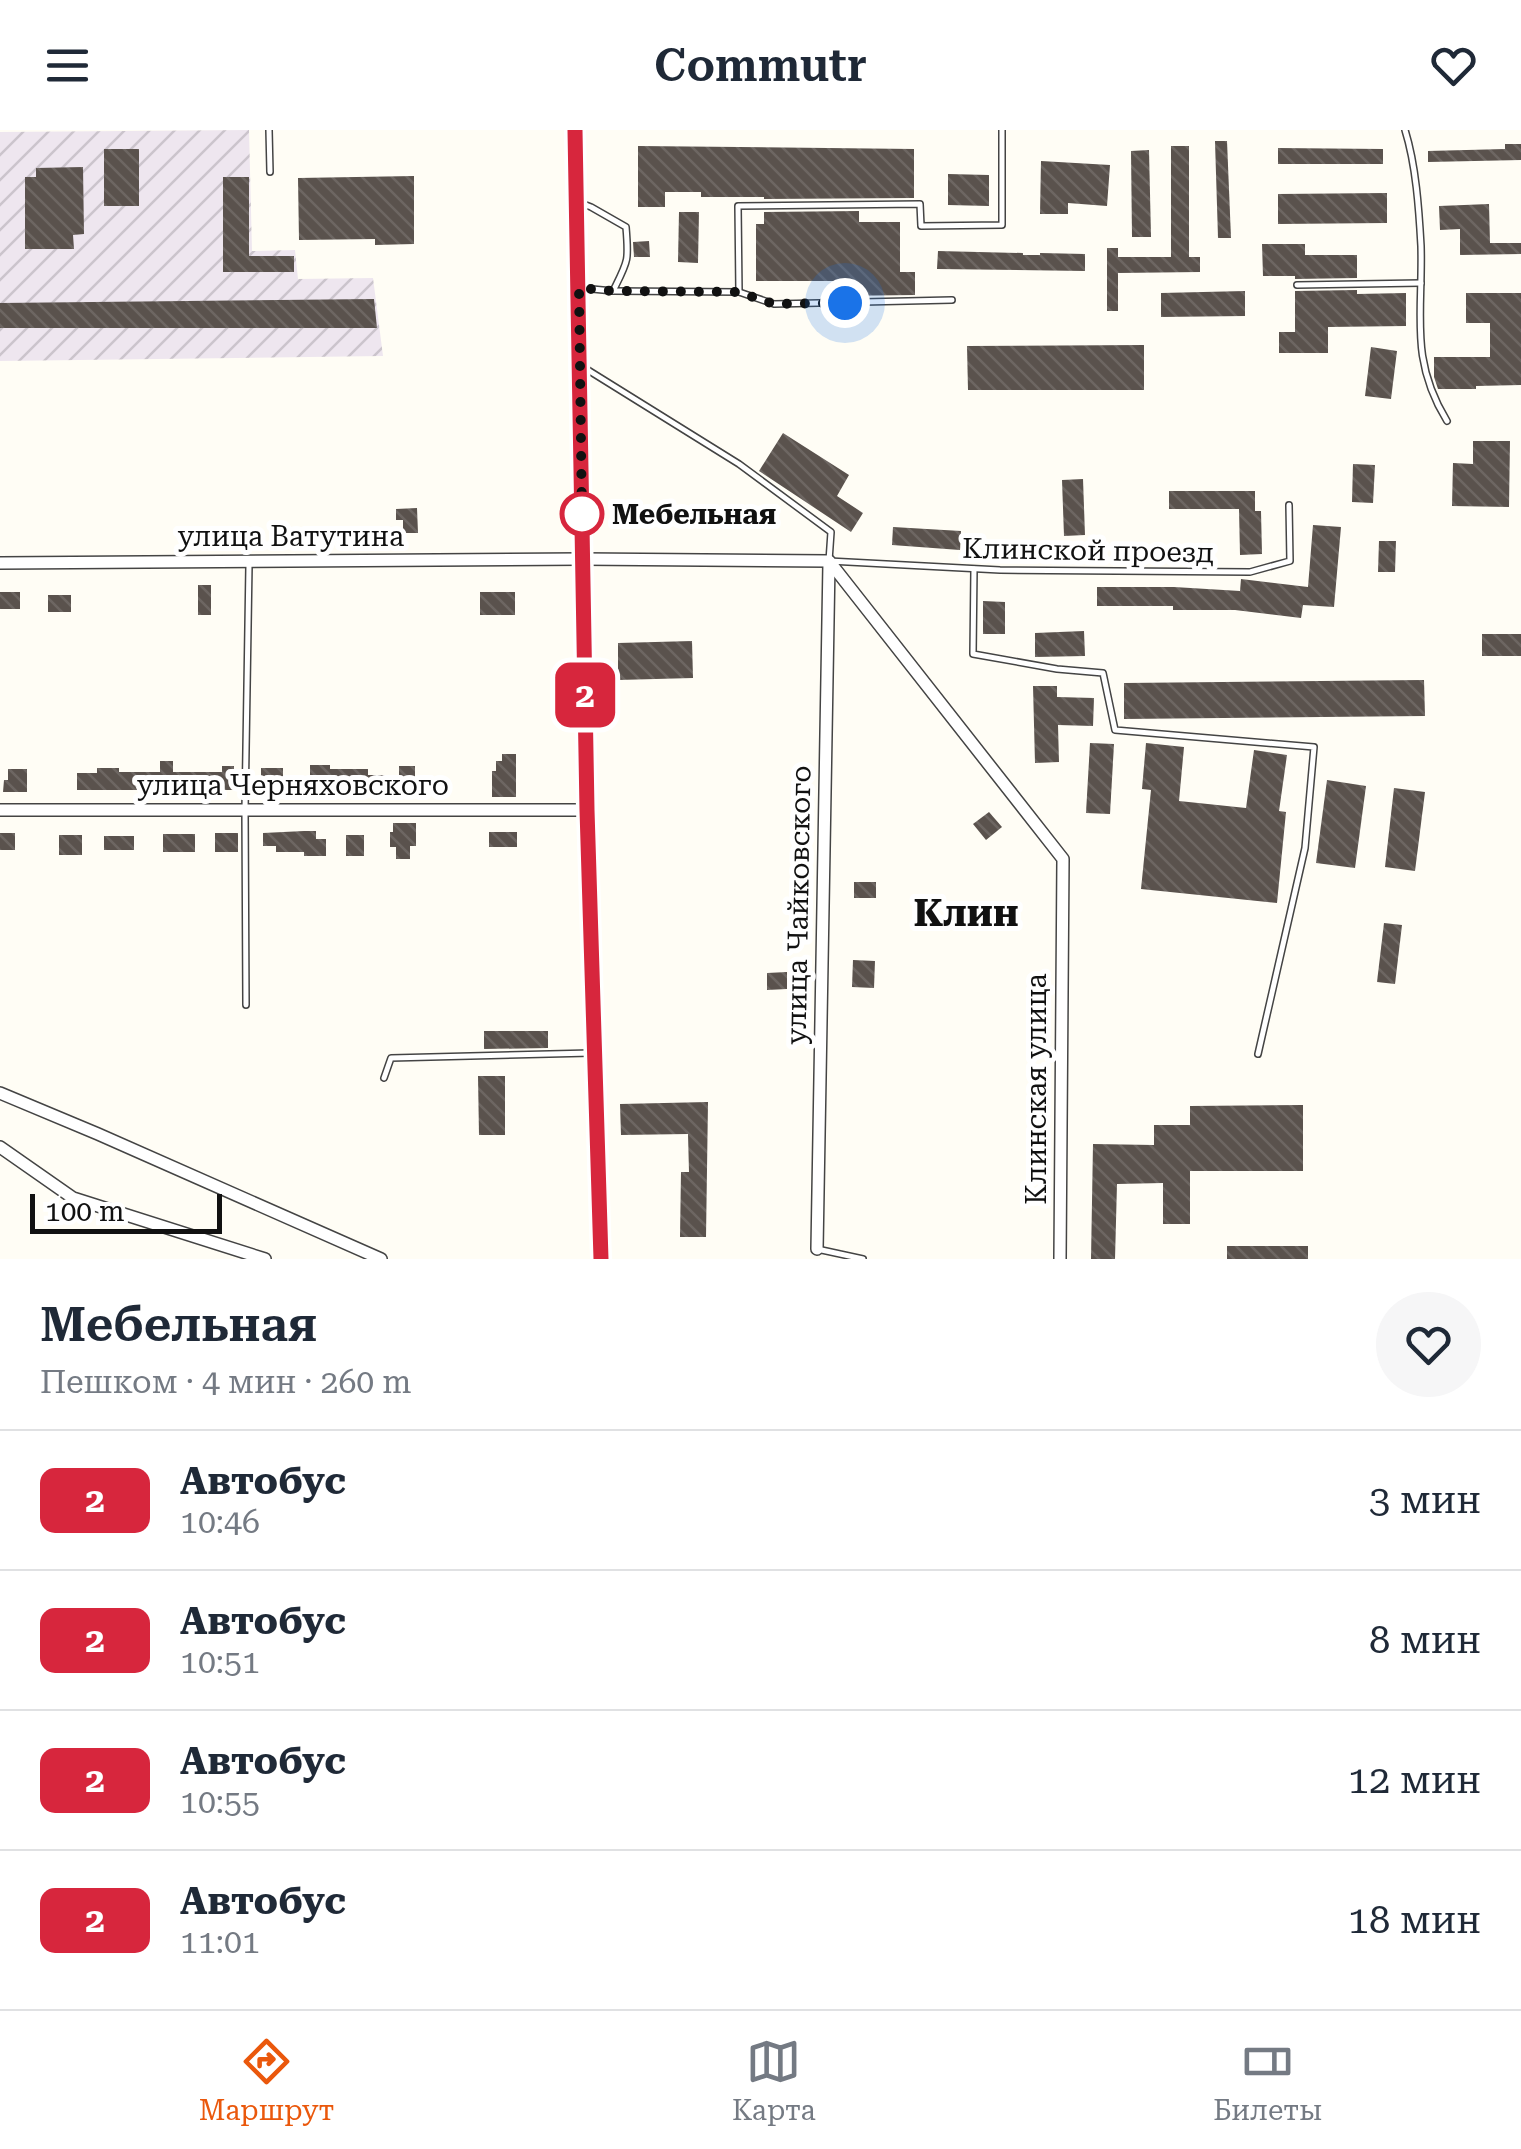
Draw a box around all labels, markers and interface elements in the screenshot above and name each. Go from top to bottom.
icon: menu [40,38,95,93]
icon: heart [1426,38,1481,93]
text: Commutr [654,39,867,92]
your location [820,278,870,328]
marker: Мебельная [561,493,603,535]
place label: Мебельная [612,498,776,531]
street label: улица Ватутина [178,520,404,553]
street label: Клинской проезд [962,532,1214,569]
line badge: 2 [552,662,618,728]
text: 2 [575,675,595,716]
street label: улица Чайковского [780,765,817,1045]
street label: улица Черняховского [137,769,449,802]
district label: Клин [913,891,1019,935]
street label: Клинская улица [1020,973,1053,1205]
scale bar [30,1189,222,1234]
text: 100 m [45,1195,125,1228]
button: heart [1376,1292,1481,1397]
text: Мебельная [40,1297,317,1353]
text: Пешком · 4 мин · 260 m [40,1363,412,1401]
text: Автобус [180,1459,346,1503]
text: 3 мин [1369,1478,1481,1522]
text: 2 [85,1480,105,1521]
text: 10:46 [180,1503,260,1541]
text: Автобус [180,1599,346,1643]
text: 8 мин [1369,1618,1481,1662]
text: 2 [85,1620,105,1661]
text: 10:51 [180,1643,260,1681]
text: Автобус [180,1739,346,1783]
text: 12 мин [1348,1758,1481,1802]
text: 2 [85,1760,105,1801]
text: 10:55 [180,1783,260,1821]
text: Автобус [180,1879,346,1923]
text: 18 мин [1348,1898,1481,1942]
text: 2 [85,1900,105,1941]
text: 11:01 [180,1923,260,1961]
tab: Маршрут [199,2034,334,2127]
tab: Карта [732,2034,816,2127]
tab: Билеты [1213,2034,1322,2127]

